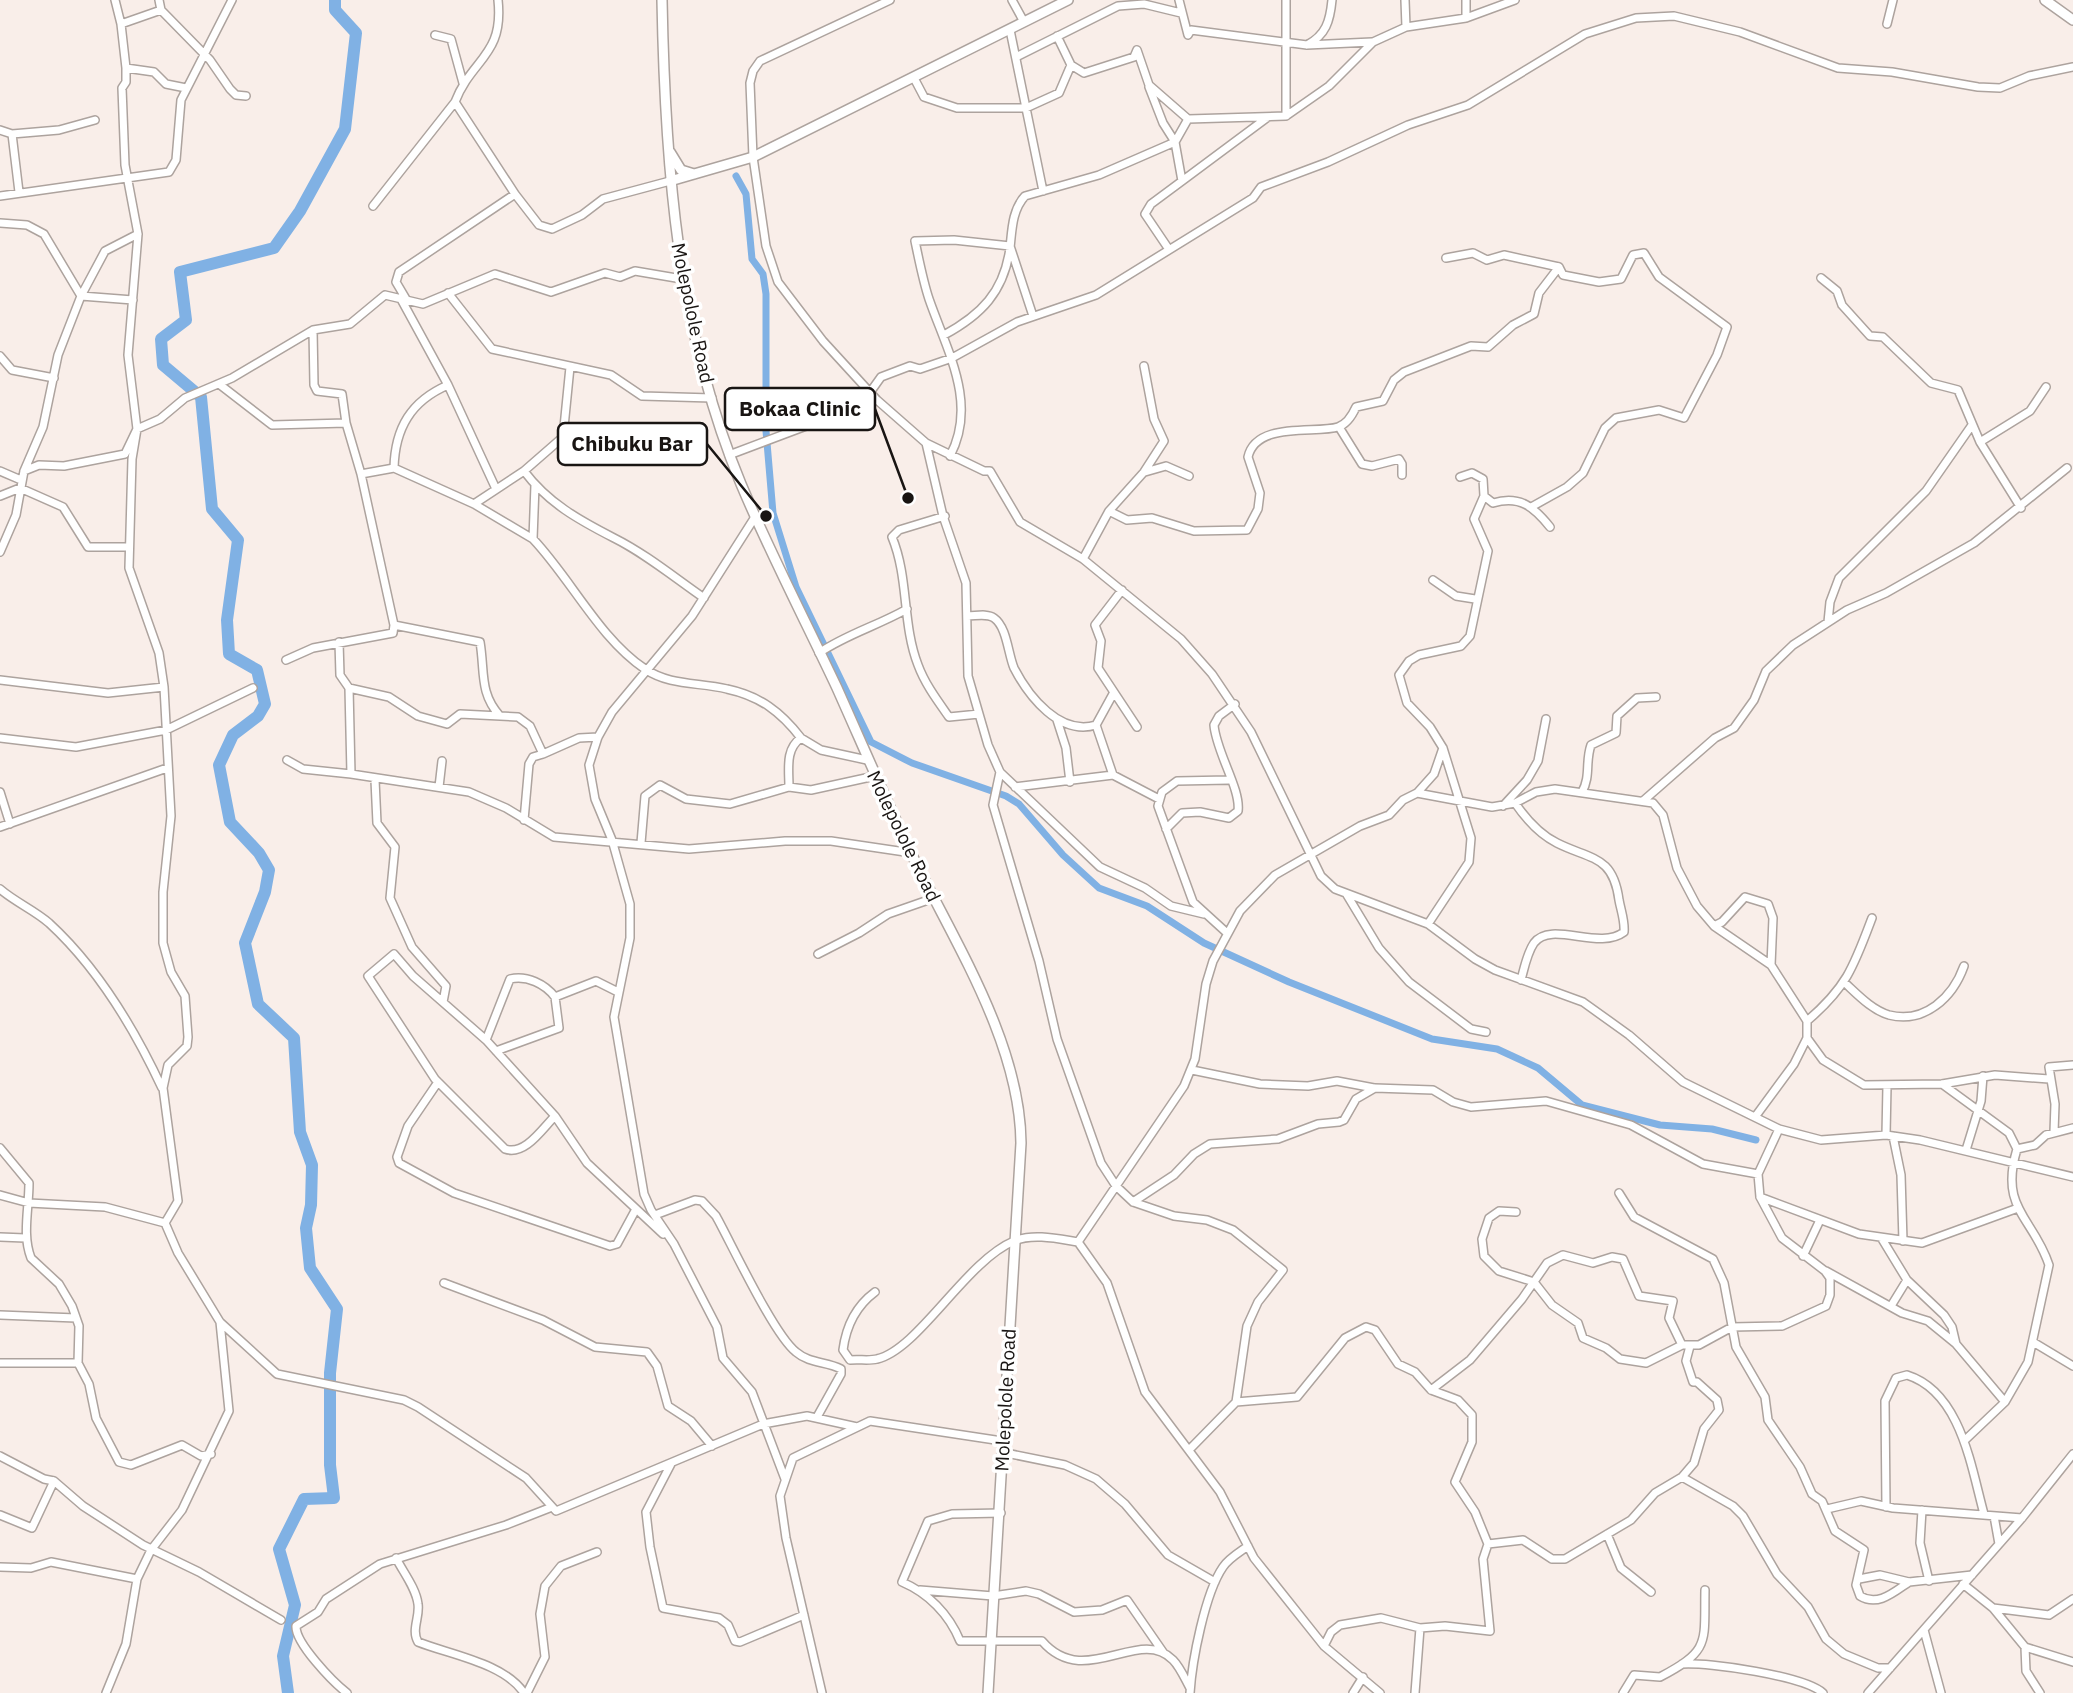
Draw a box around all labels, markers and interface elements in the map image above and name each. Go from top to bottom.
street label: Molepolole Road [666,241,720,385]
callout: Bokaa Clinic [725,388,875,430]
text: Bokaa Clinic [739,394,861,422]
callout: Chibuku Bar [558,423,707,465]
text: Chibuku Bar [571,429,693,457]
street label: Molepolole Road [862,767,946,905]
street label: Molepolole Road [989,1328,1021,1472]

